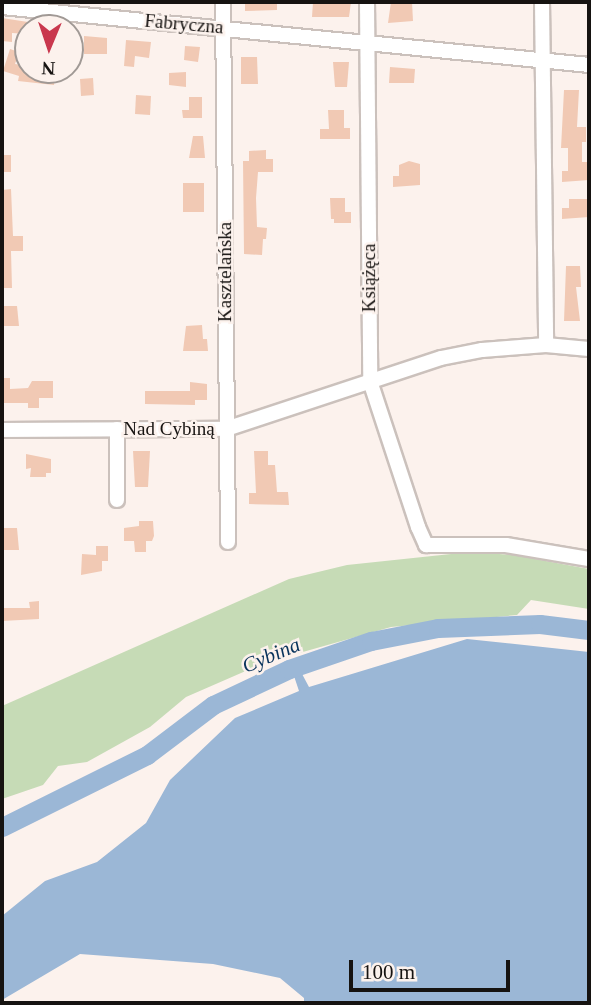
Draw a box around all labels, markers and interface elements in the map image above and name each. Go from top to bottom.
street label: Fabryczna [144,9,224,39]
north arrow [14,14,84,84]
text: N [41,58,56,79]
street label: Kasztelańska [214,222,236,322]
street label: Książęca [358,244,380,312]
street label: Nad Cybiną [123,418,215,440]
water label: Cybina [238,632,304,678]
scale bar [353,946,514,990]
text: 100 m [362,960,415,984]

